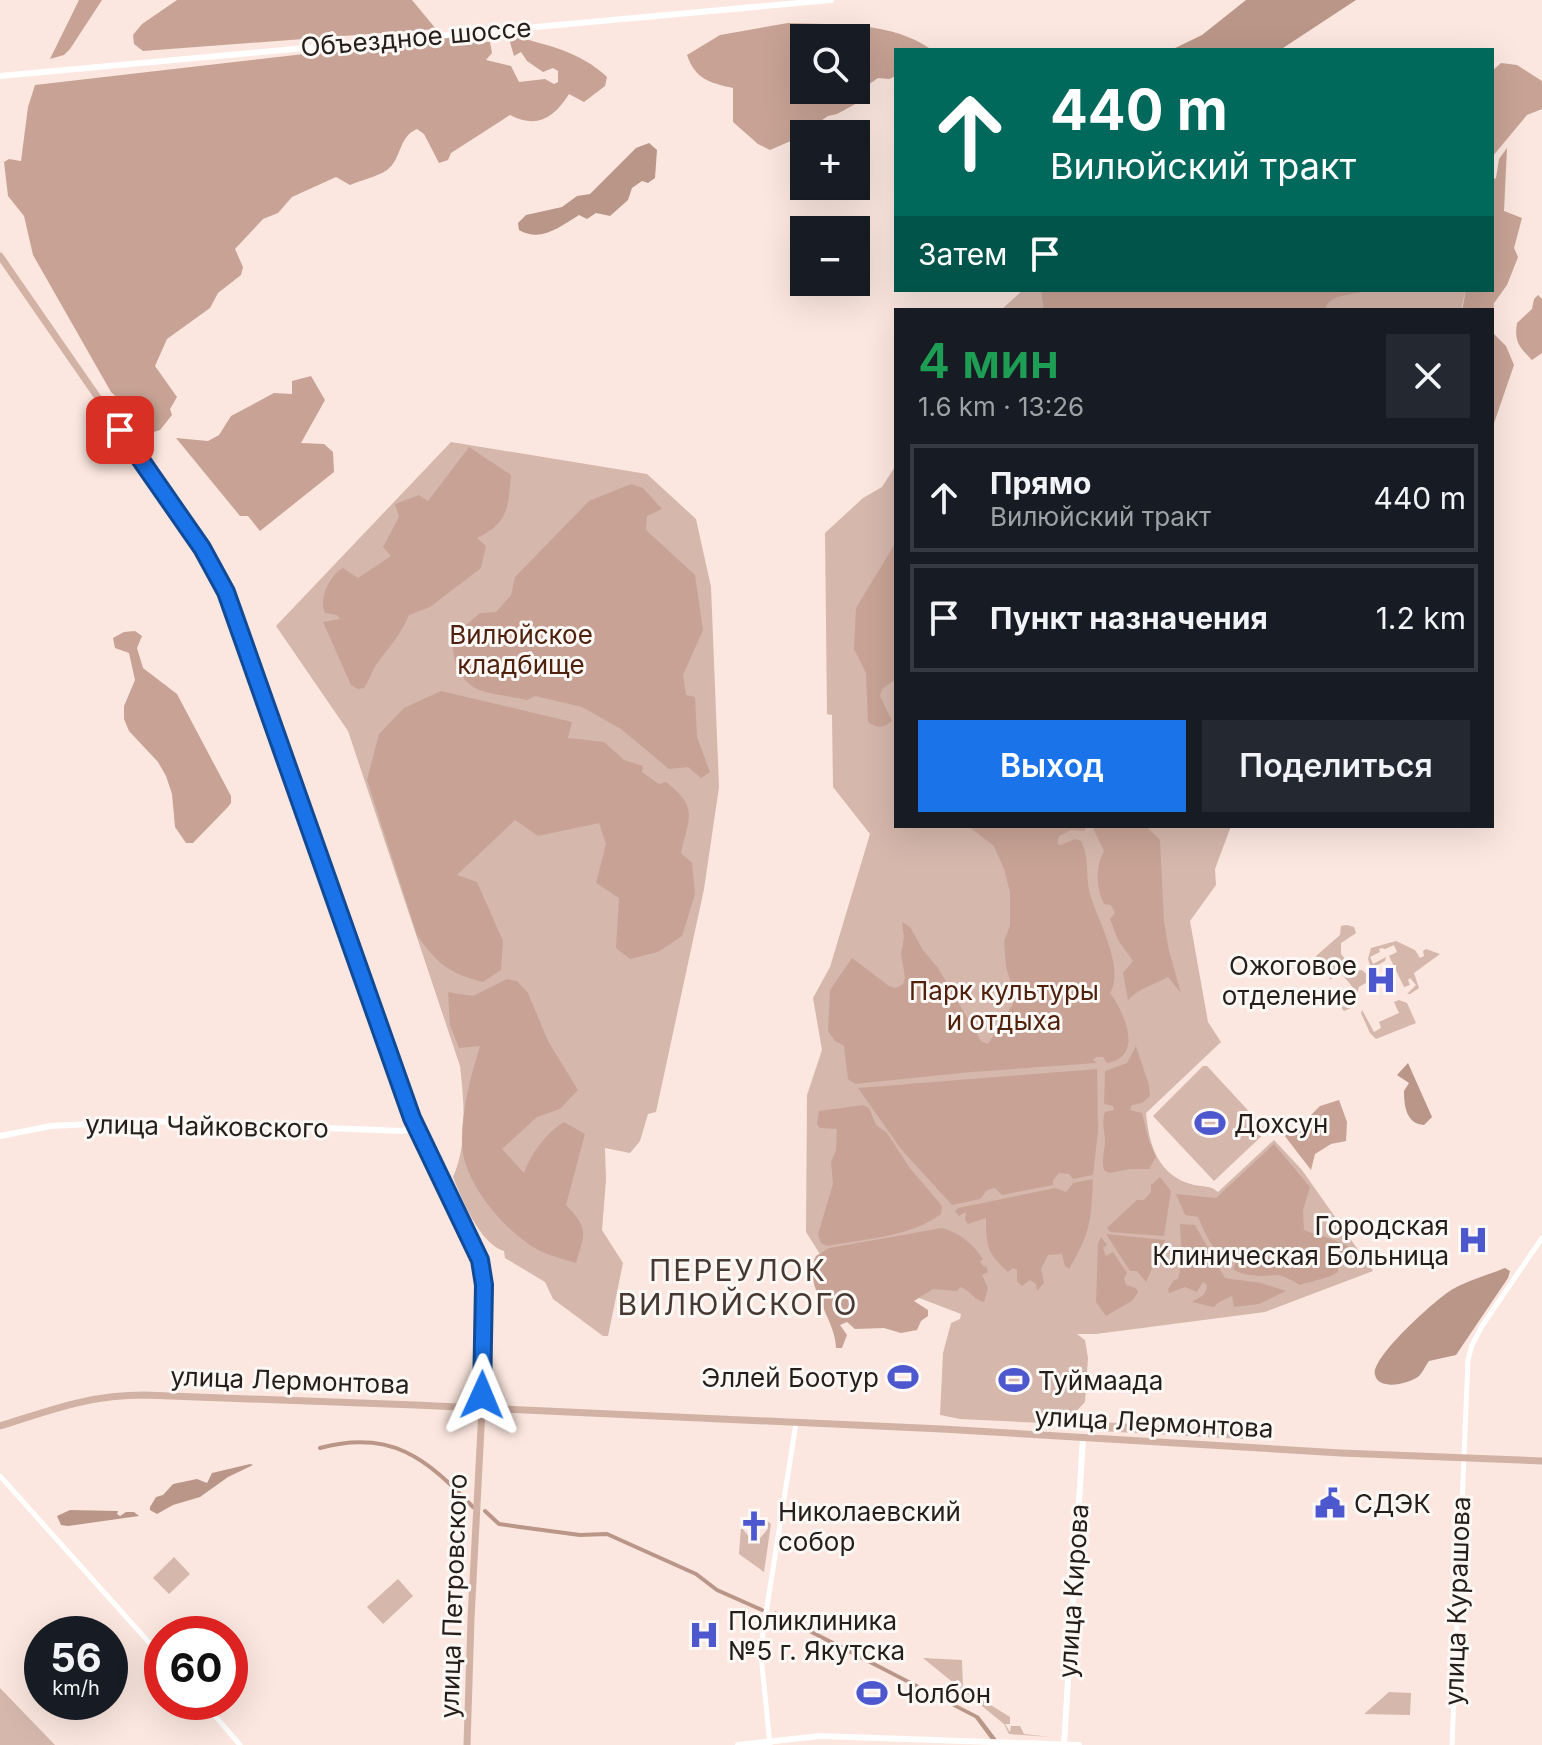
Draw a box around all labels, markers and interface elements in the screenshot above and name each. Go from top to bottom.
street label: Объездное шоссе [299,11,533,63]
map controls [790,24,870,296]
button: search [790,24,870,104]
text: 440 m [1050,76,1228,144]
icon: ahead [918,80,1022,184]
button: + [790,120,870,200]
text: Вилюйский тракт [1050,144,1356,188]
button: − [790,216,870,296]
icon: arrive [1023,232,1067,276]
text: Затем [918,236,1007,272]
text: 4 мин [918,331,1059,390]
button: close [1386,334,1470,418]
text: 1.6 km · 13:26 [918,391,1084,422]
pin [86,396,154,464]
icon: arrive [98,408,142,452]
text: Прямо [990,465,1091,501]
icon: ahead [922,476,966,520]
text: 440 m [1374,480,1466,516]
text: Вилюйский тракт [990,501,1211,532]
icon: arrive [922,596,966,640]
text: Пункт назначения [990,600,1268,636]
text: 1.2 km [1376,600,1466,636]
park label: Вилюйское кладбище [449,619,593,680]
button: Выход [918,720,1186,812]
button: Поделиться [1202,720,1470,812]
place label: Ожоговое отделение [1222,950,1357,1011]
hospital icon: Ожоговое отделение [1364,963,1398,997]
park label: Парк культуры и отдыха [909,975,1099,1036]
sports icon: Дохсун [1193,1106,1227,1140]
street label: улица Чайковского [85,1108,329,1144]
place label: Дохсун [1234,1108,1328,1139]
place label: Городская Клиническая Больница [1152,1210,1449,1271]
hospital icon: Городская Клиническая Больница [1456,1223,1490,1257]
district label: ПЕРЕУЛОК ВИЛЮЙСКОГО [617,1252,859,1322]
position arrow [440,1353,524,1437]
street label: улица Лермонтова [170,1360,410,1400]
sports icon: Эллей Боотур [886,1360,920,1394]
place label: Эллей Боотур [701,1362,879,1393]
sports icon: Туймаада [997,1363,1031,1397]
place label: Туймаада [1038,1365,1163,1396]
street label: улица Лермонтова [1034,1400,1274,1444]
street label: улица Петровского [433,1473,473,1719]
public building icon: СДЭК [1313,1486,1347,1520]
place label: СДЭК [1354,1488,1431,1519]
place label: Николаевский собор [778,1496,961,1557]
street label: улица Курашова [1438,1496,1476,1706]
street label: улица Кирова [1051,1503,1095,1679]
church icon: Николаевский собор [737,1509,771,1543]
place label: Поликлиника №5 г. Якутска [728,1605,905,1666]
speed limit sign: 60 [144,1616,248,1720]
hospital icon: Поликлиника №5 г. Якутска [687,1618,721,1652]
text: 56 [50,1633,102,1682]
text: km/h [52,1676,100,1700]
sports icon: Чолбон [855,1676,889,1710]
place label: Чолбон [896,1678,991,1709]

